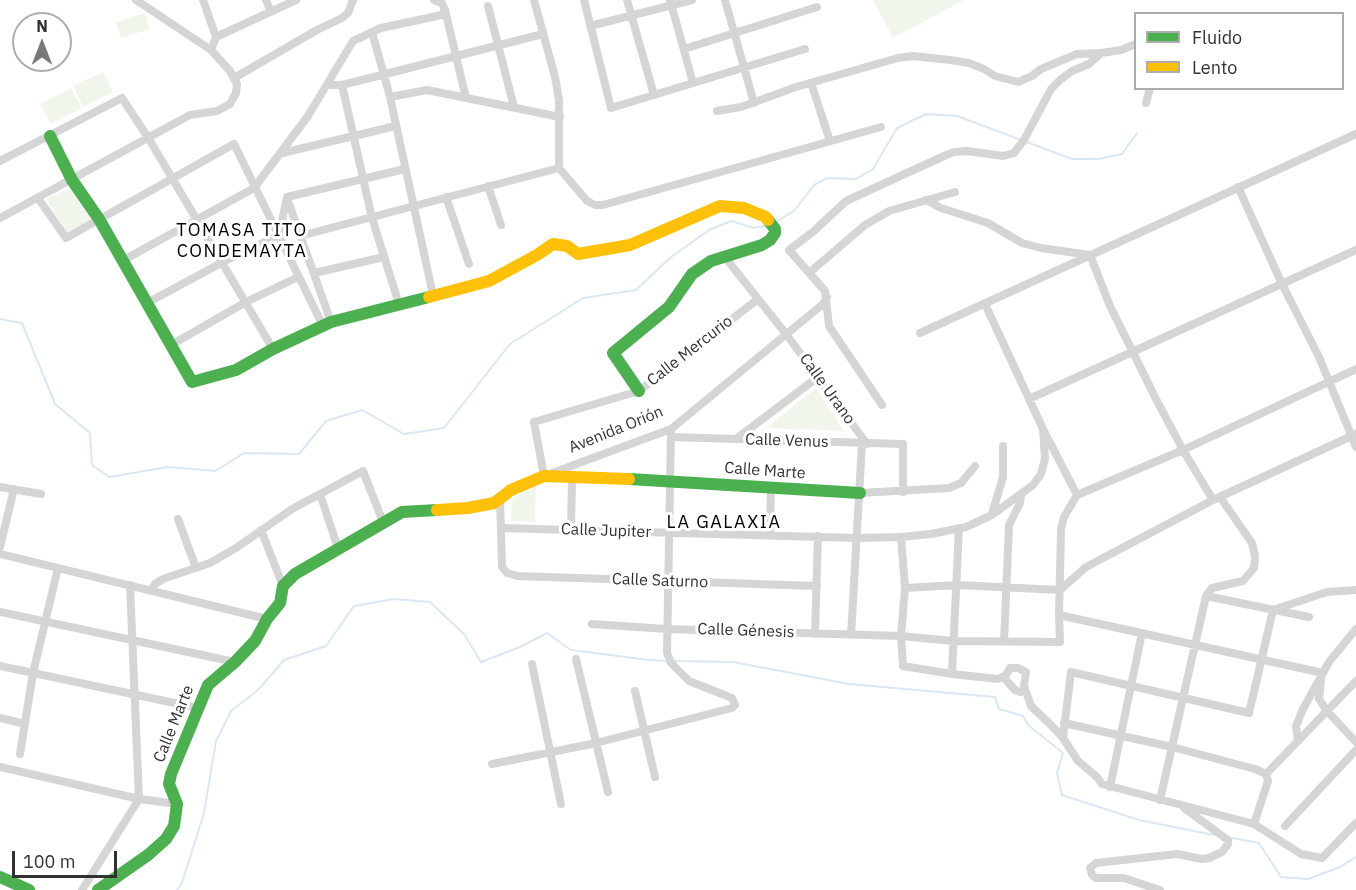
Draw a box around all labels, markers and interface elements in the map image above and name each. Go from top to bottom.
north arrow [12,12,72,72]
legend [1134,12,1344,90]
text: N [36,16,48,36]
text: Fluido [1192,26,1242,49]
text: Lento [1192,56,1237,79]
district label: TOMASA TITO CONDEMAYTA [176,220,308,262]
street label: Calle Mercurio [643,312,737,390]
street label: Calle Urano [795,350,859,428]
street label: Avenida Orión [566,402,666,458]
street label: Calle Venus [745,430,829,452]
street label: Calle Marte [724,459,806,483]
district label: LA GALAXIA [667,512,781,534]
street label: Calle Jupiter [560,520,652,542]
street label: Calle Saturno [612,570,708,592]
street label: Calle Génesis [697,620,795,642]
street label: Calle Marte [150,683,198,765]
scale bar [15,839,120,877]
text: 100 m [23,850,75,873]

